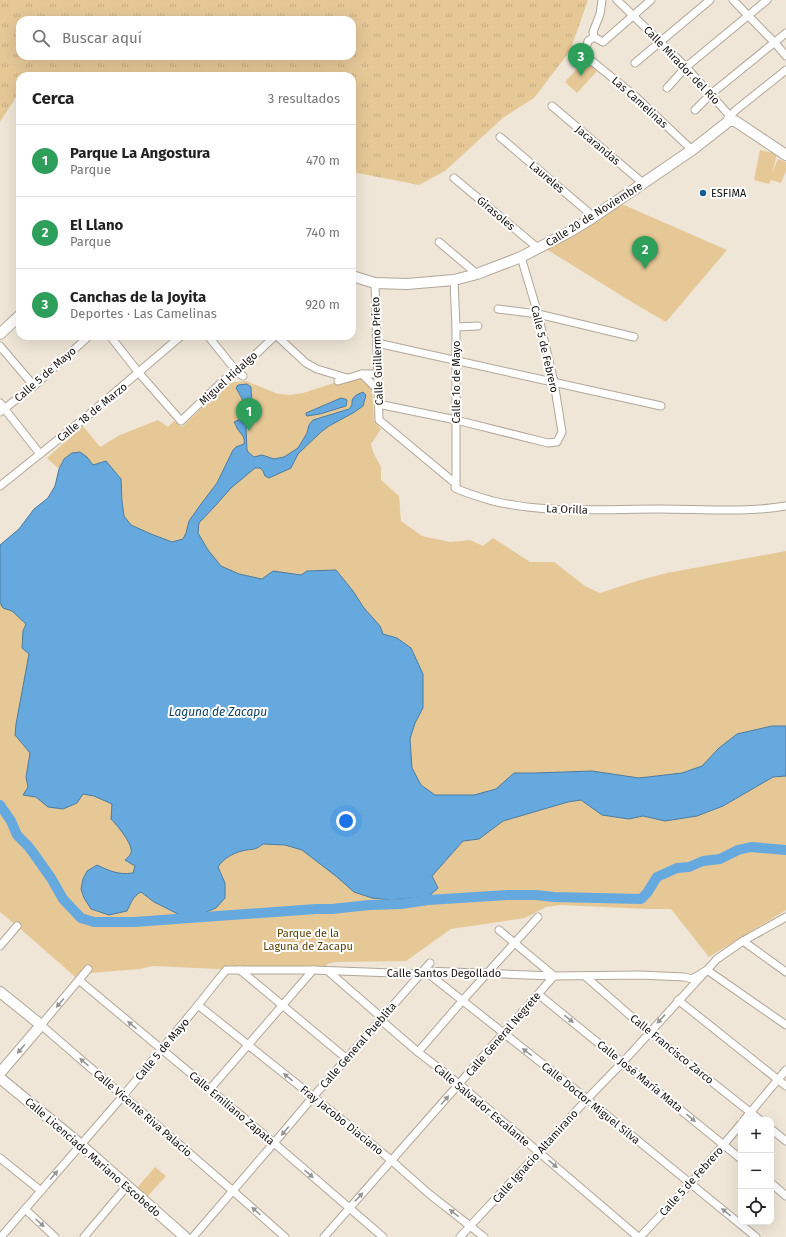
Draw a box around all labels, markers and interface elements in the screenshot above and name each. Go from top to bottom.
search box [16,16,356,60]
street label: Calle Mirador del Río [641,23,722,107]
icon: search [30,27,52,49]
text: Buscar aquí [62,29,142,47]
pin: 3 [568,43,594,76]
street label: Las Camelinas [609,74,670,131]
text: Cerca [32,88,74,109]
text: 3 resultados [268,91,340,106]
street label: Jacarandas [573,123,623,168]
text: Parque La Angostura [70,144,210,162]
text: 1 [42,153,48,168]
text: 470 m [306,153,340,168]
street label: Laureles [526,159,567,196]
text: Parque [70,162,111,177]
street label: Calle 20 de Noviembre [543,179,645,249]
place label: ESFIMA [711,187,747,200]
marker: ESFIMA [698,188,708,198]
street label: Girasoles [474,194,517,233]
text: El Llano [70,216,123,234]
text: 2 [42,225,48,240]
text: 740 m [306,225,340,240]
text: Parque [70,234,111,249]
pin: 2 [632,236,658,269]
text: Canchas de la Joyita [70,288,206,306]
street label: Calle Guillermo Prieto [369,296,386,406]
text: 3 [42,297,48,312]
text: 920 m [305,297,340,312]
street label: Calle 5 de Febrero [528,304,561,394]
text: Deportes · Las Camelinas [70,306,217,321]
street label: Calle 1o de Mayo [450,341,463,423]
street label: Calle 5 de Mayo [12,344,79,405]
street label: Miguel Hidalgo [196,349,260,408]
street label: Calle 18 de Marzo [55,380,130,445]
pin: 1 [236,398,262,431]
street label: La Orilla [546,502,588,517]
water label: Laguna de Zacapu [169,705,267,719]
your location [336,811,356,831]
park label: Parque de la Laguna de Zacapu [263,927,353,953]
street label: Calle Santos Degollado [387,967,501,980]
street label: Calle General Negrete [463,990,544,1079]
one-way arrow [56,998,65,1008]
street label: Calle General Pueblita [317,1000,399,1091]
street label: Calle Francisco Zarco [627,1012,716,1087]
one-way arrow [563,1014,574,1023]
one-way arrow [656,1014,666,1024]
street label: Calle 5 de Mayo [133,1016,192,1083]
one-way arrow [127,1020,137,1029]
street label: Calle José María Mata [594,1038,685,1115]
one-way arrow [16,1044,25,1054]
one-way arrow [521,1047,532,1056]
one-way arrow [78,1057,89,1066]
street label: Calle Doctor Miguel Silva [539,1060,642,1147]
street label: Calle Salvador Escalante [431,1062,532,1149]
street label: Calle Vicente Riva Palacio [91,1067,195,1160]
street label: Calle Emiliano Zapata [186,1069,277,1148]
one-way arrow [283,1073,294,1081]
street label: Fray Jacobo Diaciano [298,1083,386,1158]
street label: Calle Licenciado Mariano Escobedo [22,1095,163,1220]
one-way arrow [440,1095,450,1105]
street label: Calle Ignacio Altamirano [490,1107,581,1206]
one-way arrow [686,1114,697,1123]
map controls [738,1117,774,1225]
button: + [738,1117,774,1153]
one-way arrow [280,1126,289,1136]
street label: Calle 5 de Febrero [657,1144,726,1219]
button: − [738,1153,774,1189]
one-way arrow [547,1159,558,1168]
one-way arrow [304,1169,315,1178]
one-way arrow [49,1170,58,1181]
button: locate [738,1189,774,1225]
one-way arrow [354,1192,363,1202]
one-way arrow [251,1207,260,1216]
one-way arrow [721,1208,731,1217]
one-way arrow [448,1209,459,1217]
one-way arrow [35,1218,45,1228]

